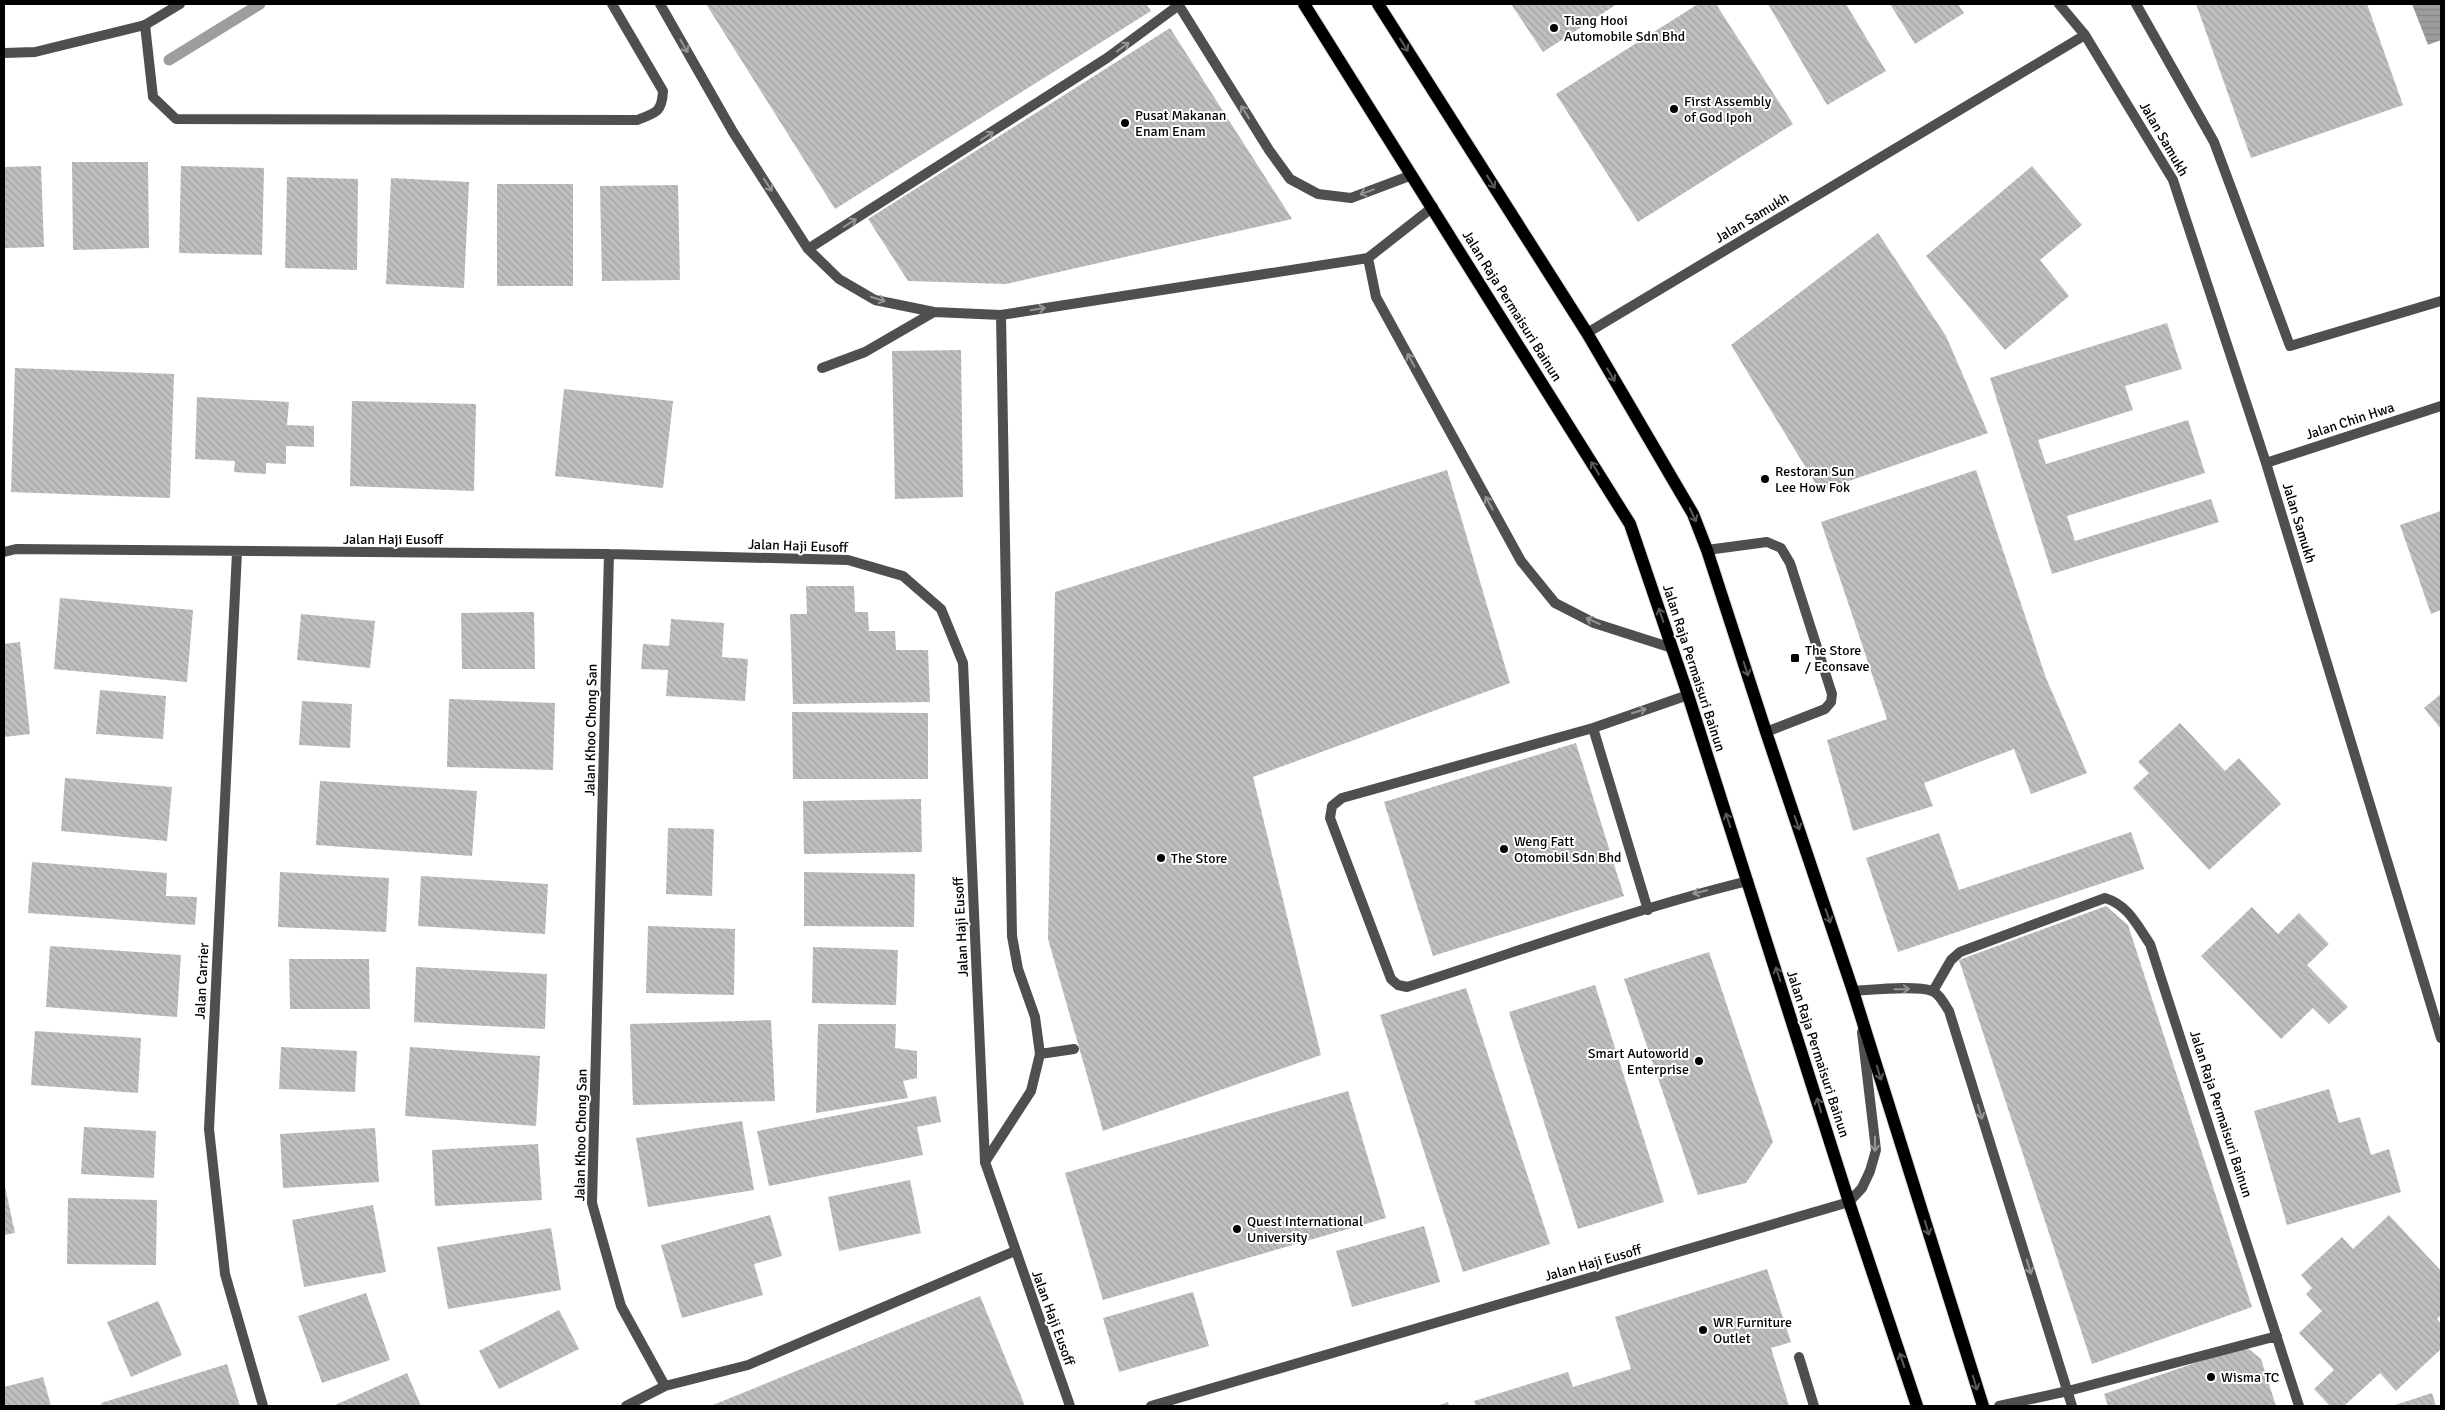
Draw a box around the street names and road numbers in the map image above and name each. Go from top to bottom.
street label: Jalan Samukh [2136,99,2192,179]
street label: Jalan Samukh [1712,189,1792,247]
street label: Jalan Raja Permaisuri Bainun [1459,227,1565,385]
street label: Jalan Chin Hwa [2304,399,2396,443]
street label: Jalan Samukh [2279,481,2319,565]
street label: Jalan Haji Eusoff [343,531,444,548]
street label: Jalan Haji Eusoff [748,536,849,556]
street label: Jalan Raja Permaisuri Bainun [1659,582,1729,754]
street label: Jalan Khoo Chong San [581,664,601,796]
street label: Jalan Haji Eusoff [950,876,972,977]
street label: Jalan Carrier [191,941,213,1020]
street label: Jalan Raja Permaisuri Bainun [1783,968,1853,1140]
street label: Jalan Raja Permaisuri Bainun [2186,1028,2256,1200]
street label: Jalan Khoo Chong San [571,1069,591,1201]
street label: Jalan Haji Eusoff [1543,1241,1644,1285]
street label: Jalan Haji Eusoff [1028,1268,1078,1369]

